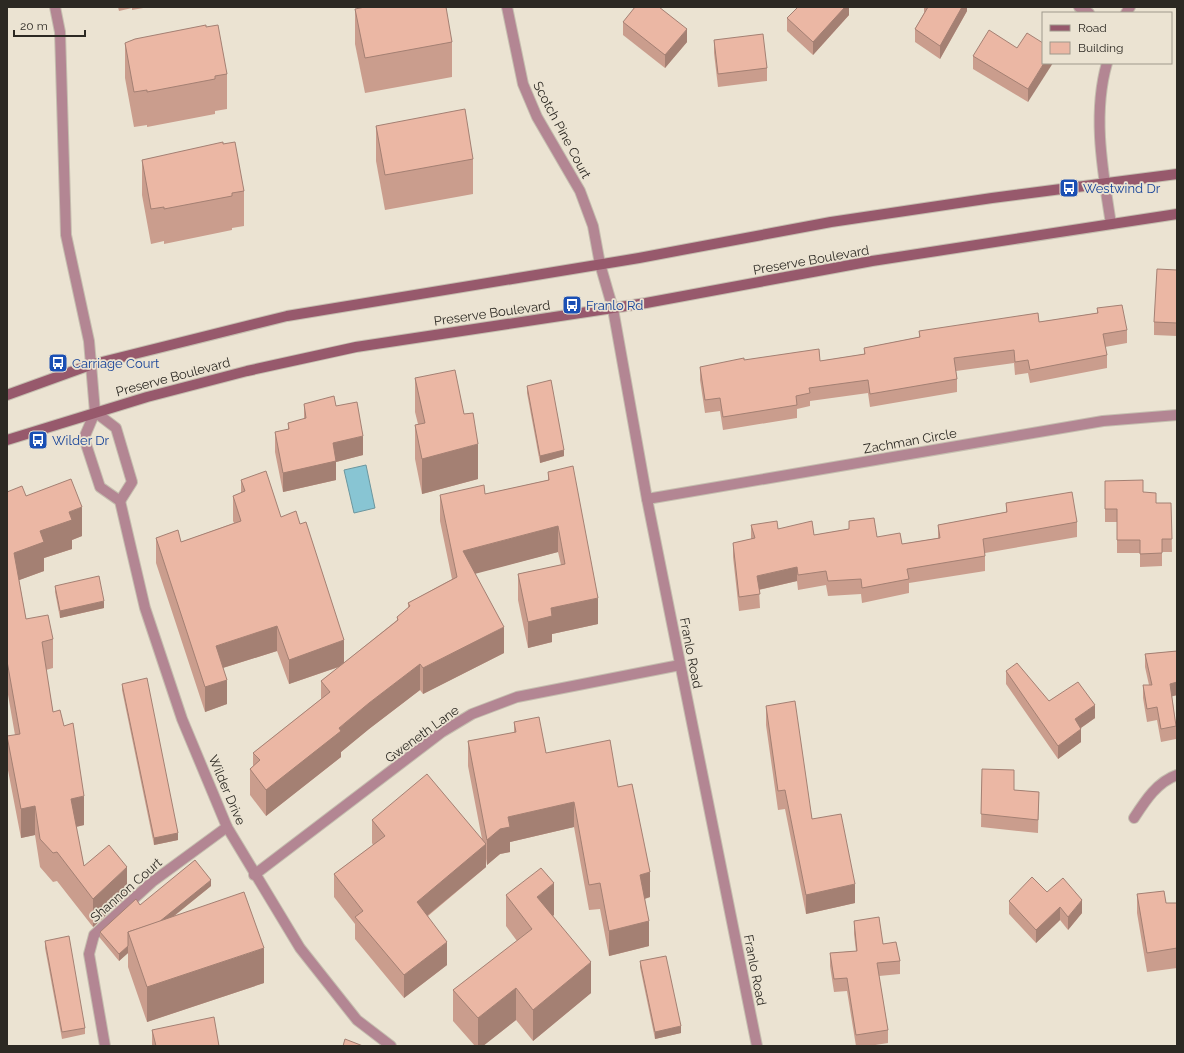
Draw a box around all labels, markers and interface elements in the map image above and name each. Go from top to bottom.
scale bar [14,12,85,38]
legend [1042,12,1172,64]
text: 20 m [20,19,48,33]
text: Road [1078,21,1107,35]
text: Building [1078,41,1124,55]
street label: Scotch Pine Court [530,79,594,182]
bus stop icon: Westwind Dr [1058,177,1080,199]
place label: Westwind Dr [1083,181,1161,196]
street label: Preserve Boulevard [752,242,870,278]
bus stop icon: Franlo Rd [561,294,583,316]
street label: Preserve Boulevard [433,297,551,329]
place label: Franlo Rd [586,298,643,313]
bus stop icon: Carriage Court [47,352,69,374]
street label: Preserve Boulevard [114,355,232,399]
place label: Carriage Court [72,356,160,371]
street label: Zachman Circle [862,425,958,457]
bus stop icon: Wilder Dr [27,429,49,451]
place label: Wilder Dr [52,433,110,448]
street label: Franlo Road [677,616,705,690]
street label: Gweneth Lane [382,702,462,766]
street label: Wilder Drive [206,753,249,827]
street label: Shannon Court [87,855,165,925]
street label: Franlo Road [741,933,769,1007]

